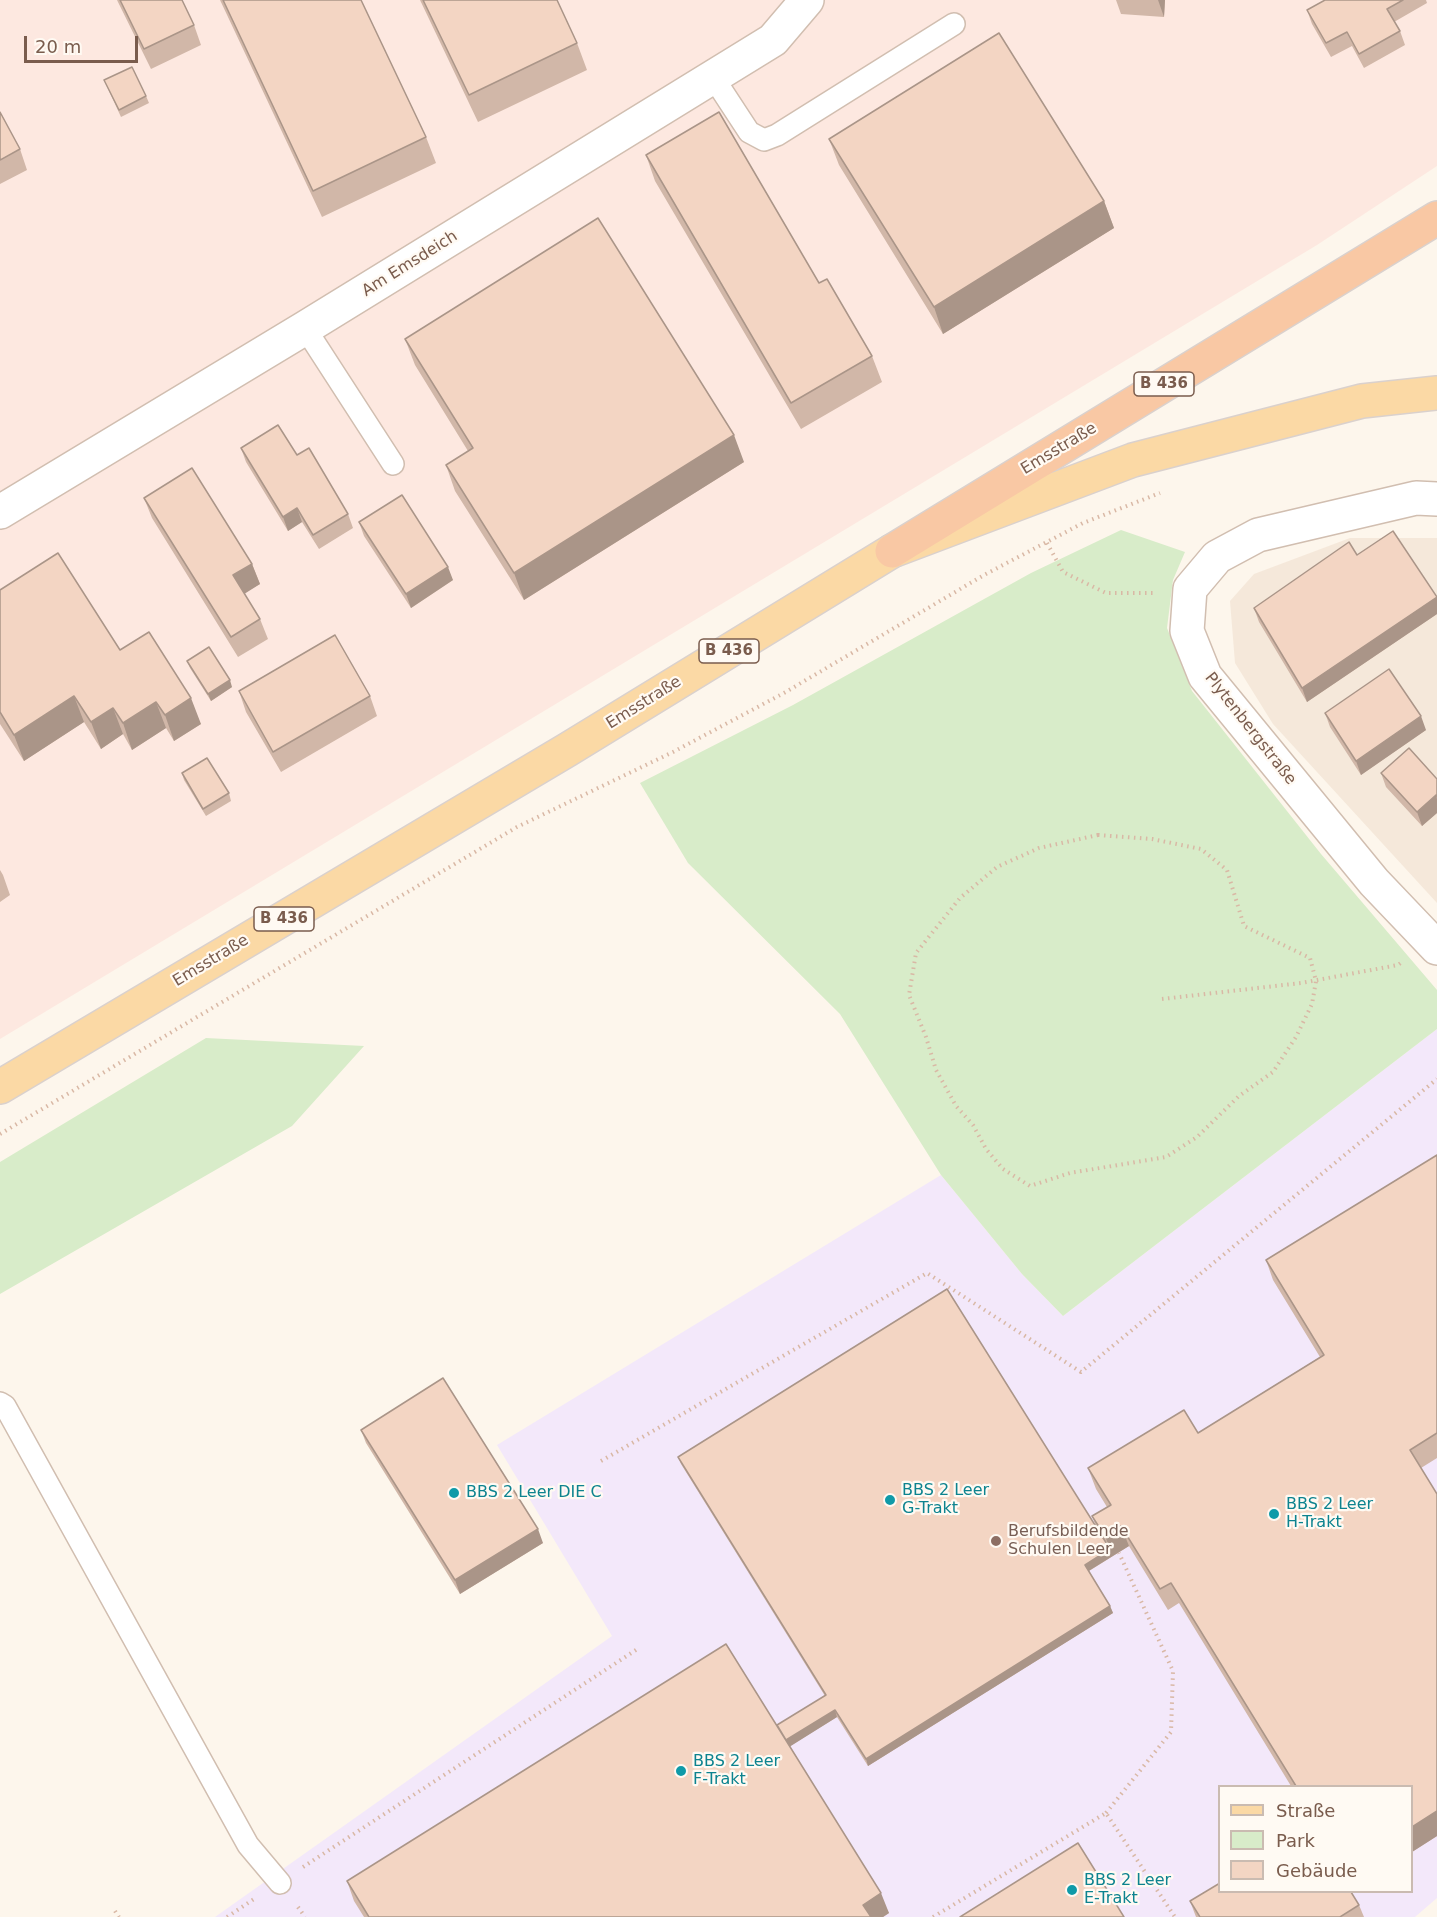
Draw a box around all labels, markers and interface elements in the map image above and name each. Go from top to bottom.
scale bar [27,24,141,62]
text: 20 m [35,36,81,57]
street label: Am Emsdeich [359,227,461,301]
road number: B 436 [1134,372,1194,396]
street label: Emsstraße [1018,419,1100,479]
road number: B 436 [699,639,759,663]
street label: Plytenbergstraße [1200,669,1300,789]
street label: Emsstraße [603,672,685,734]
road number: B 436 [254,907,314,931]
street label: Emsstraße [170,931,252,991]
place label: BBS 2 Leer G-Trakt [902,1481,989,1519]
place label: BBS 2 Leer DIE C [466,1483,602,1503]
marker: BBS 2 Leer DIE C [447,1486,461,1500]
marker: BBS 2 Leer G-Trakt [883,1493,897,1507]
place label: BBS 2 Leer H-Trakt [1286,1495,1373,1533]
marker: BBS 2 Leer H-Trakt [1267,1507,1281,1521]
place label: Berufsbildende Schulen Leer [1008,1522,1129,1560]
marker: Berufsbildende Schulen Leer [989,1534,1003,1548]
place label: BBS 2 Leer F-Trakt [693,1752,780,1790]
marker: BBS 2 Leer F-Trakt [674,1764,688,1778]
legend [1218,1785,1413,1893]
text: Straße [1276,1800,1335,1821]
text: Park [1276,1830,1315,1851]
text: Gebäude [1276,1860,1357,1881]
place label: BBS 2 Leer E-Trakt [1084,1871,1171,1909]
marker: BBS 2 Leer E-Trakt [1065,1883,1079,1897]

